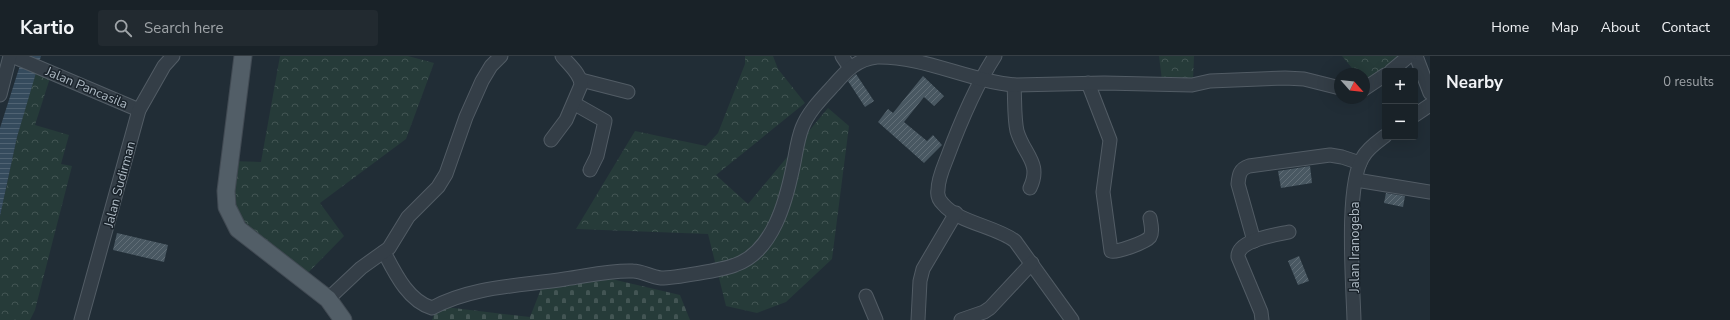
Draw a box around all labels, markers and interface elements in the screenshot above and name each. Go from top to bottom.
search box [98,10,378,46]
text: Kartio [20,15,74,41]
icon: search [112,17,134,39]
text: Search here [144,18,224,38]
text: Home [1491,18,1529,37]
text: Map [1551,18,1579,37]
text: About [1601,18,1640,37]
text: Contact [1662,18,1710,37]
street label: Jalan Pancasila [42,62,130,113]
north arrow [1334,68,1370,104]
map controls [1382,68,1418,140]
button: + [1382,68,1418,104]
text: Nearby [1446,71,1503,94]
text: 0 results [1663,73,1714,91]
button: − [1382,104,1418,140]
street label: Jalan Sudirman [100,139,140,230]
street label: Jalan Iranogeba [1346,202,1364,294]

